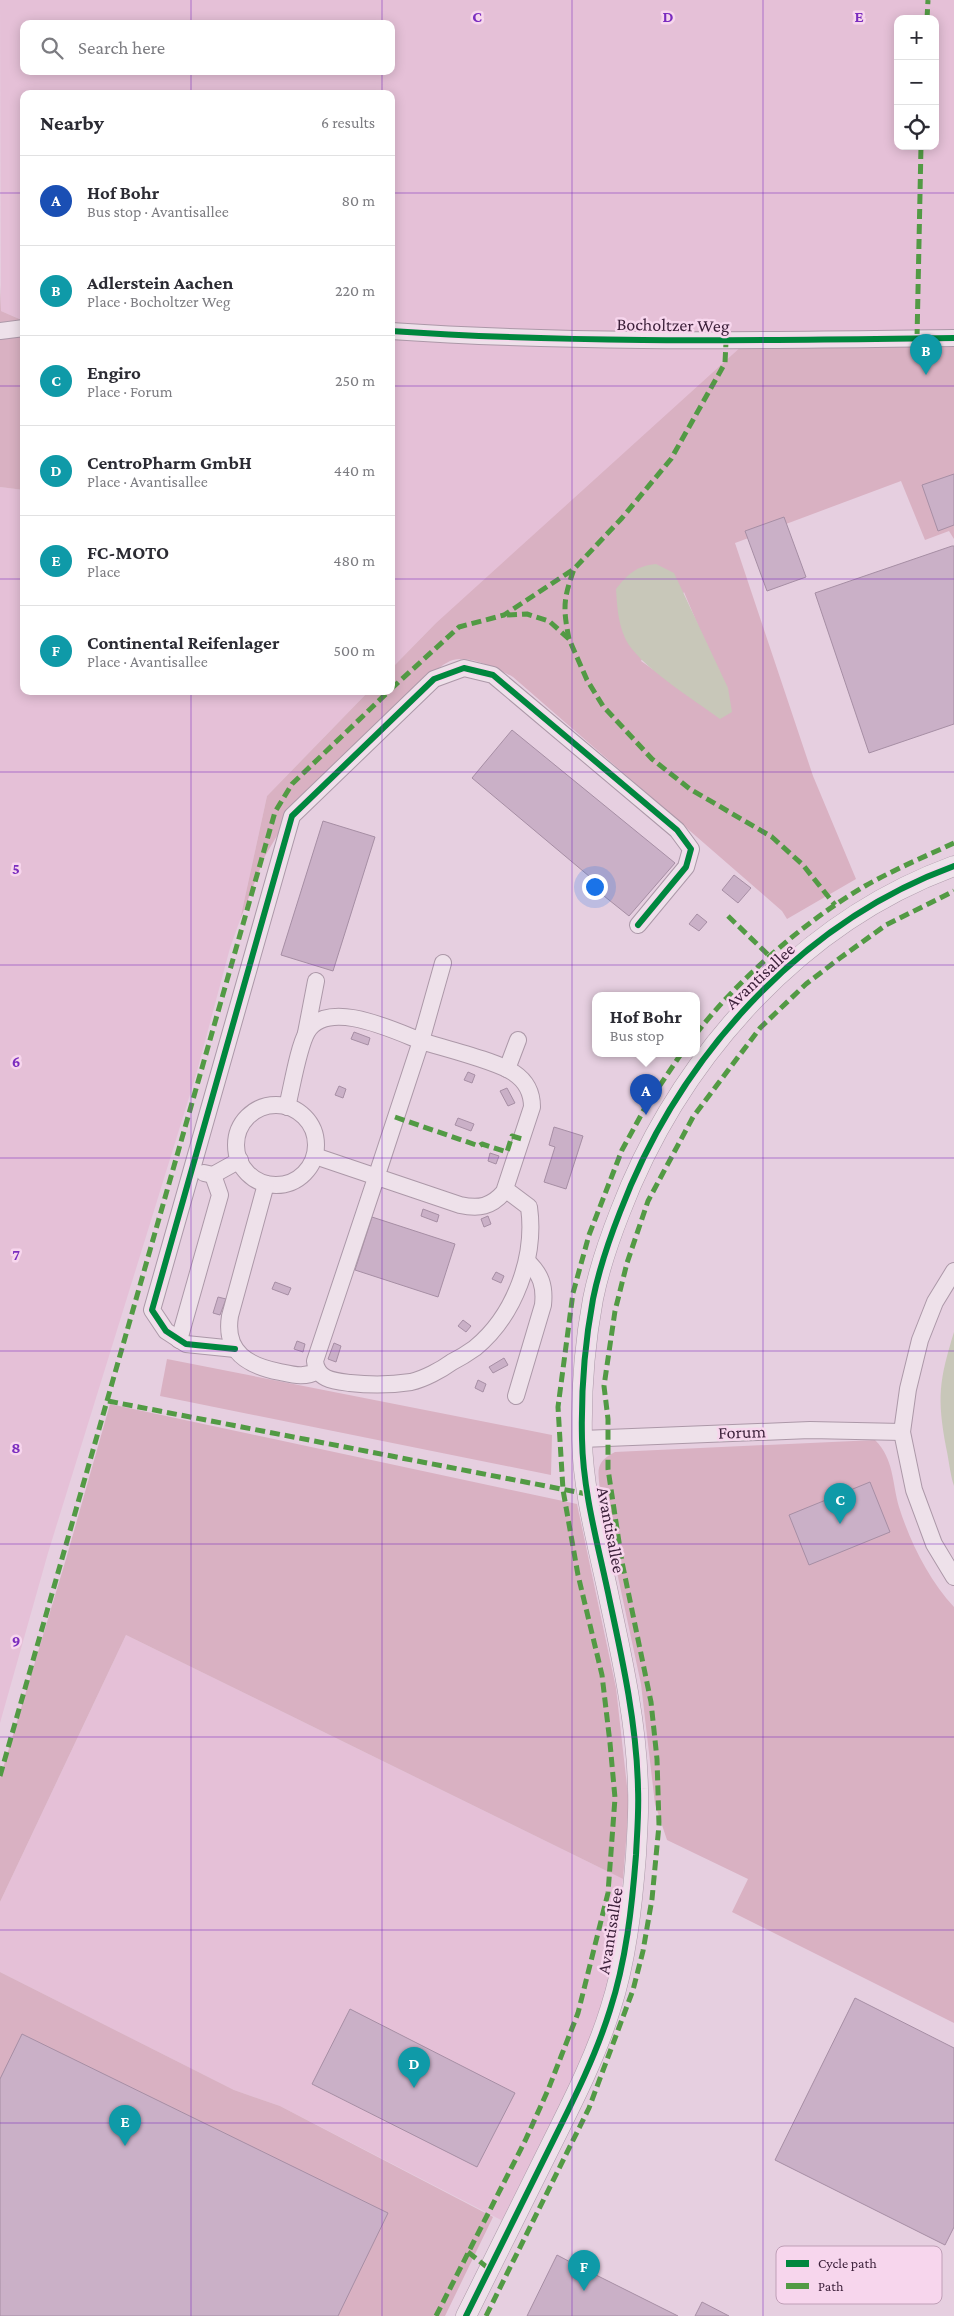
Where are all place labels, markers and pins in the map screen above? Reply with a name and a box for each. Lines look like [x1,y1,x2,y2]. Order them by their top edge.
pin: B [910,334,942,375]
pin: A [630,1074,662,1115]
pin: C [824,1483,856,1524]
pin: D [398,2047,430,2088]
pin: E [109,2105,141,2146]
pin: F [568,2250,600,2291]

